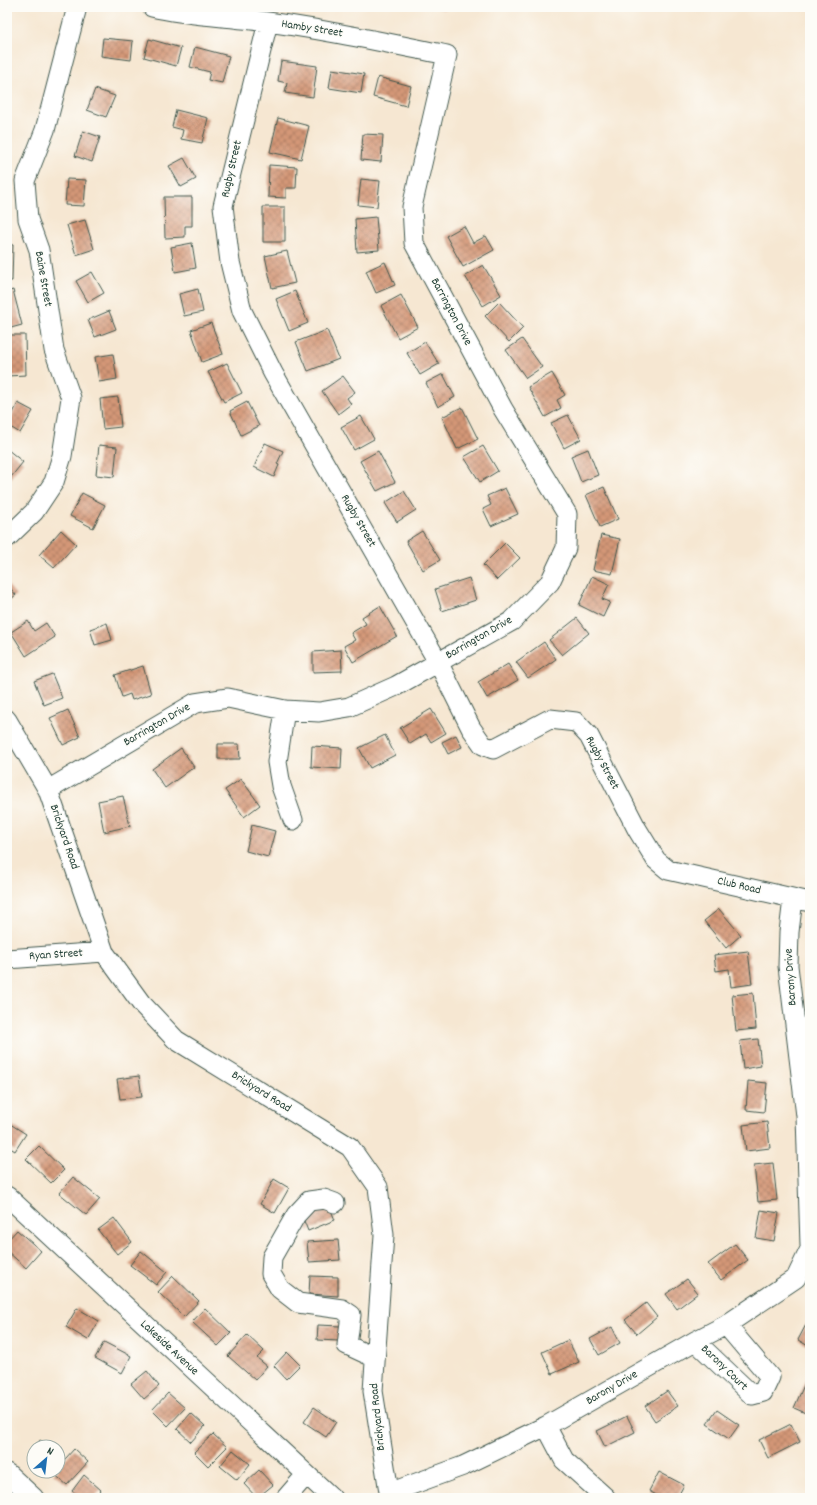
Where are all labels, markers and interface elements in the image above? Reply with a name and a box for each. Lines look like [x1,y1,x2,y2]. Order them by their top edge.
street label: Hamby Street [280,16,345,42]
street label: Rugby Street [217,138,247,199]
street label: Baine Street [30,250,56,309]
street label: Barrington Drive [426,275,476,349]
street label: Rugby Street [336,492,380,551]
street label: Barrington Drive [443,612,515,664]
street label: Barrington Drive [121,699,193,751]
street label: Rugby Street [581,733,623,793]
street label: Brickyard Road [45,802,83,872]
street label: Club Road [715,873,763,899]
street label: Ryan Street [29,945,84,965]
street label: Barony Drive [781,948,801,1006]
street label: Brickyard Road [228,1067,294,1117]
street label: Lakeside Avenue [136,1316,202,1380]
street label: Barony Court [697,1341,752,1395]
street label: Barony Drive [583,1366,641,1410]
street label: Brickyard Road [366,1382,390,1452]
north arrow [26,1439,66,1479]
text: N [44,1444,56,1461]

